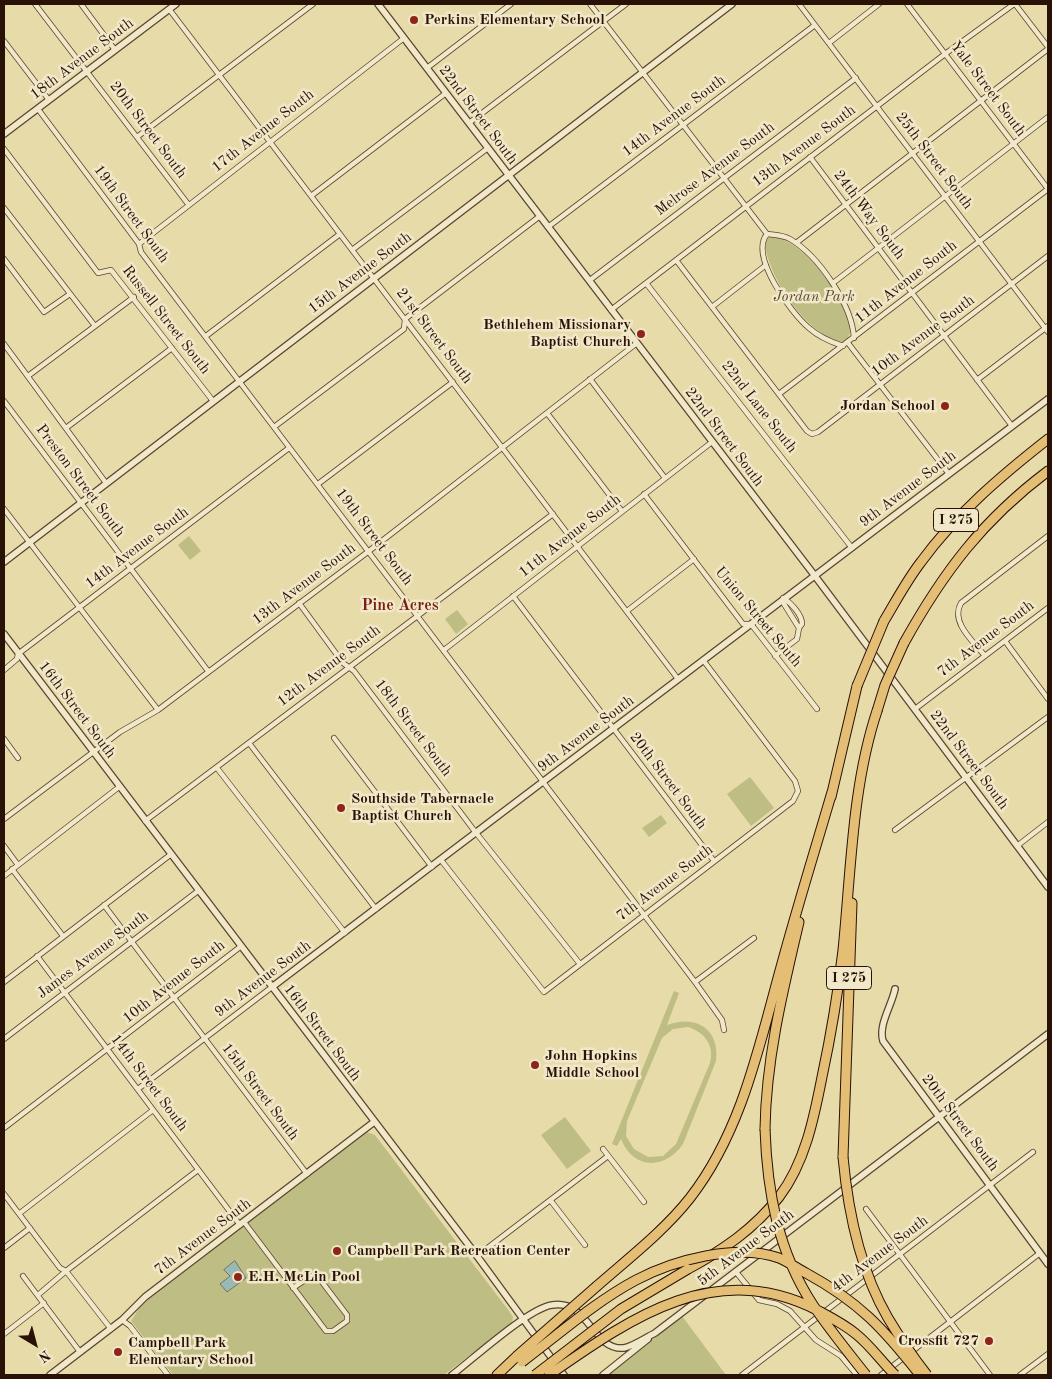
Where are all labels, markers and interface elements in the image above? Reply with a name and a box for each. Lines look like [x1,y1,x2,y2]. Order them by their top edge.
place label: Perkins Elementary School [424,11,605,29]
street label: 18th Avenue South [27,14,137,104]
marker: Perkins Elementary School [408,14,420,26]
street label: Yale Street South [946,38,1030,140]
street label: 22nd Street South [435,62,521,168]
street label: 14th Avenue South [619,71,729,161]
street label: 20th Street South [106,78,190,182]
street label: 17th Avenue South [208,85,318,177]
street label: 13th Avenue South [749,101,859,191]
street label: 25th Street South [892,109,976,213]
street label: Melrose Avenue South [652,118,778,220]
street label: 19th Street South [89,161,173,267]
street label: 24th Way South [830,167,908,263]
street label: 15th Avenue South [305,228,415,318]
street label: 11th Avenue South [851,236,961,328]
street label: Russell Street South [118,262,214,378]
street label: 21st Street South [392,284,476,388]
park label: Jordan Park [773,288,855,306]
street label: 10th Avenue South [868,291,978,381]
place label: Bethlehem Missionary Baptist Church [483,316,631,351]
marker: Bethlehem Missionary Baptist Church [635,328,647,340]
street label: 22nd Lane South [717,357,801,457]
street label: 22nd Street South [681,384,767,490]
place label: Jordan School [840,397,935,415]
marker: Jordan School [939,400,951,412]
street label: Preston Street South [32,421,128,541]
street label: 9th Avenue South [856,447,960,531]
street label: 19th Street South [332,485,416,589]
street label: 11th Avenue South [515,490,625,582]
street label: 14th Avenue South [82,503,192,593]
road number: I 275 [934,508,978,532]
street label: 13th Avenue South [249,539,359,629]
street label: Union Street South [711,563,805,671]
district label: Pine Acres [361,596,439,616]
street label: 7th Avenue South [934,597,1038,681]
street label: 12th Avenue South [274,621,384,711]
street label: 16th Street South [35,658,119,762]
street label: 18th Street South [371,676,455,780]
street label: 9th Avenue South [534,692,638,776]
street label: 22nd Street South [926,707,1012,813]
street label: 20th Street South [626,729,710,833]
place label: Southside Tabernacle Baptist Church [351,790,494,825]
marker: Southside Tabernacle Baptist Church [335,802,347,814]
street label: 7th Avenue South [613,841,717,925]
street label: James Avenue South [34,907,152,1003]
street label: 10th Avenue South [119,936,229,1028]
street label: 9th Avenue South [211,937,315,1021]
road number: I 275 [826,966,872,990]
street label: 16th Street South [280,981,364,1085]
street label: 14th Street South [107,1031,191,1135]
street label: 15th Street South [218,1040,302,1144]
place label: John Hopkins Middle School [545,1047,639,1082]
marker: John Hopkins Middle School [529,1059,541,1071]
street label: 20th Street South [918,1071,1002,1175]
street label: 7th Avenue South [151,1195,255,1279]
street label: 5th Avenue South [694,1206,798,1290]
street label: 4th Avenue South [828,1212,932,1296]
place label: Campbell Park Recreation Center [347,1242,570,1260]
marker: Campbell Park Recreation Center [331,1245,343,1257]
place label: E.H. McLin Pool [248,1268,360,1286]
marker: E.H. McLin Pool [232,1271,244,1283]
north arrow [10,1319,60,1369]
place label: Crossfit 727 [898,1332,979,1350]
place label: Campbell Park Elementary School [128,1334,254,1369]
marker: Crossfit 727 [983,1335,995,1347]
marker: Campbell Park Elementary School [112,1346,124,1358]
text: N [36,1347,53,1365]

